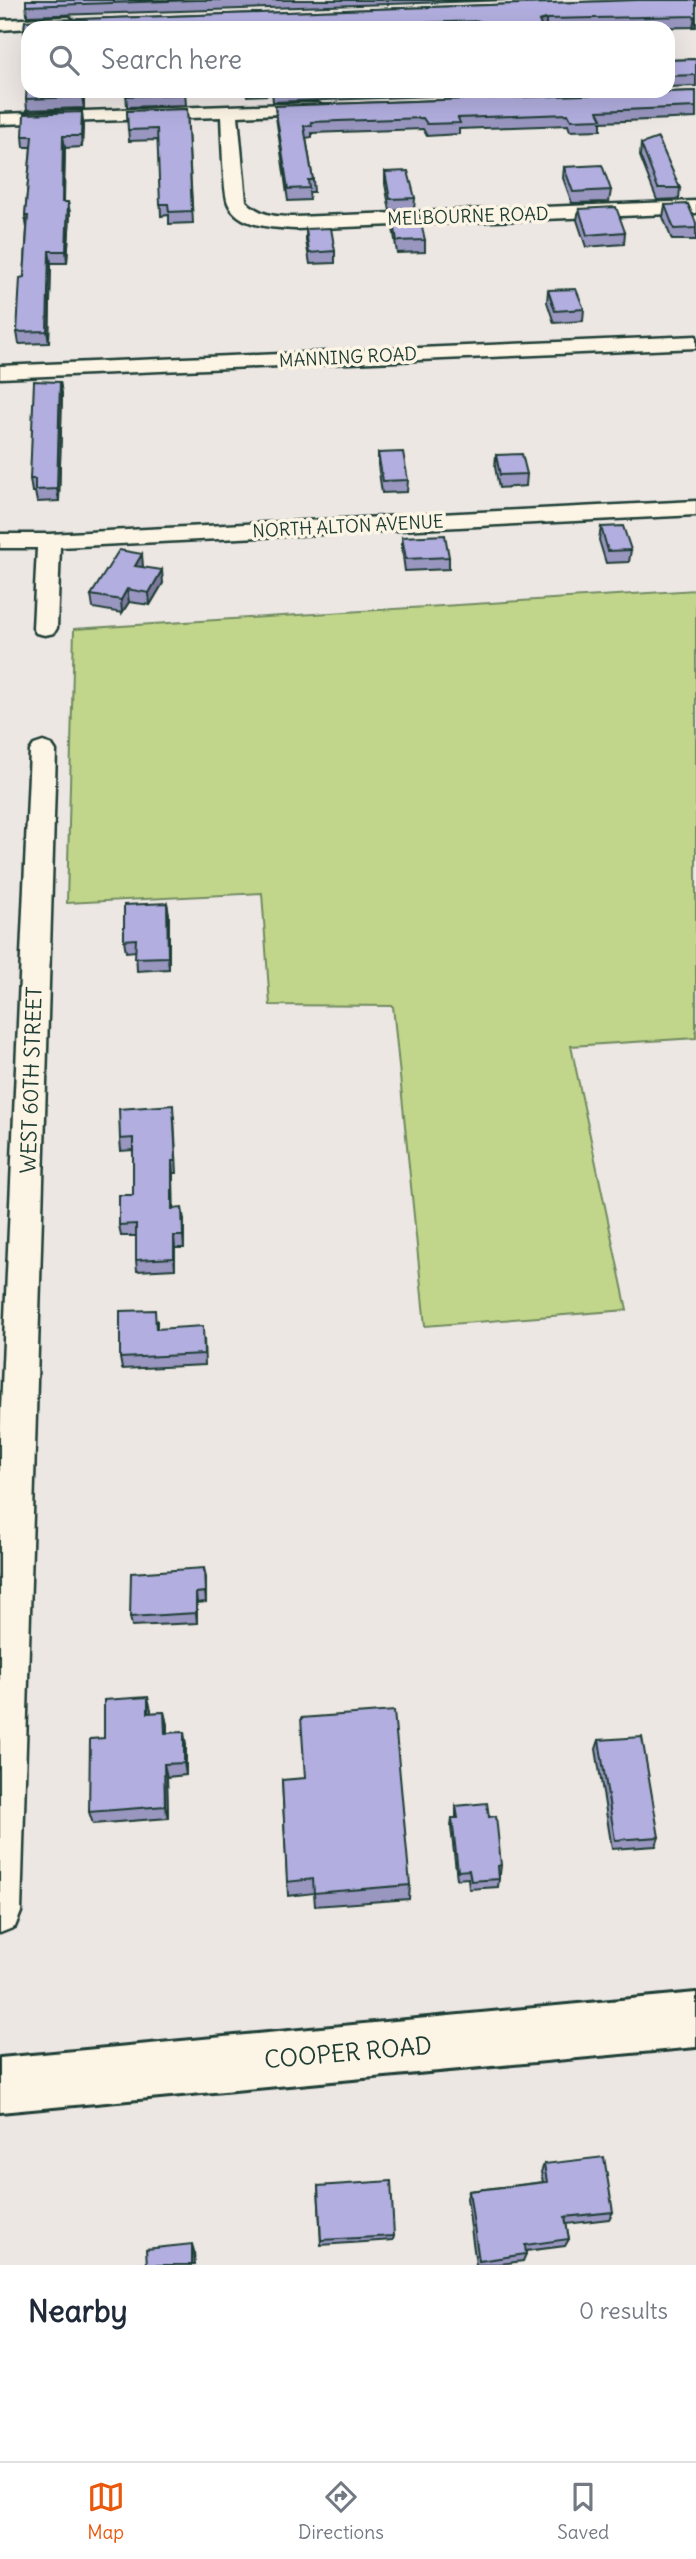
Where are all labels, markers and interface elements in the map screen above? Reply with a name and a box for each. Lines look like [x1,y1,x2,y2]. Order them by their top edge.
search box [21,21,675,98]
icon: search [45,41,83,79]
text: Search here [101,43,242,76]
street label: MELBOURNE ROAD [387,202,549,230]
street label: MANNING ROAD [278,342,418,372]
street label: NORTH ALTON AVENUE [252,510,444,542]
street label: WEST 60TH STREET [14,986,48,1174]
street label: COOPER ROAD [263,2030,433,2074]
text: Nearby [28,2292,128,2330]
text: 0 results [579,2296,668,2325]
tab: Map [87,2478,125,2544]
tab: Directions [298,2478,384,2544]
tab: Saved [557,2478,609,2544]

